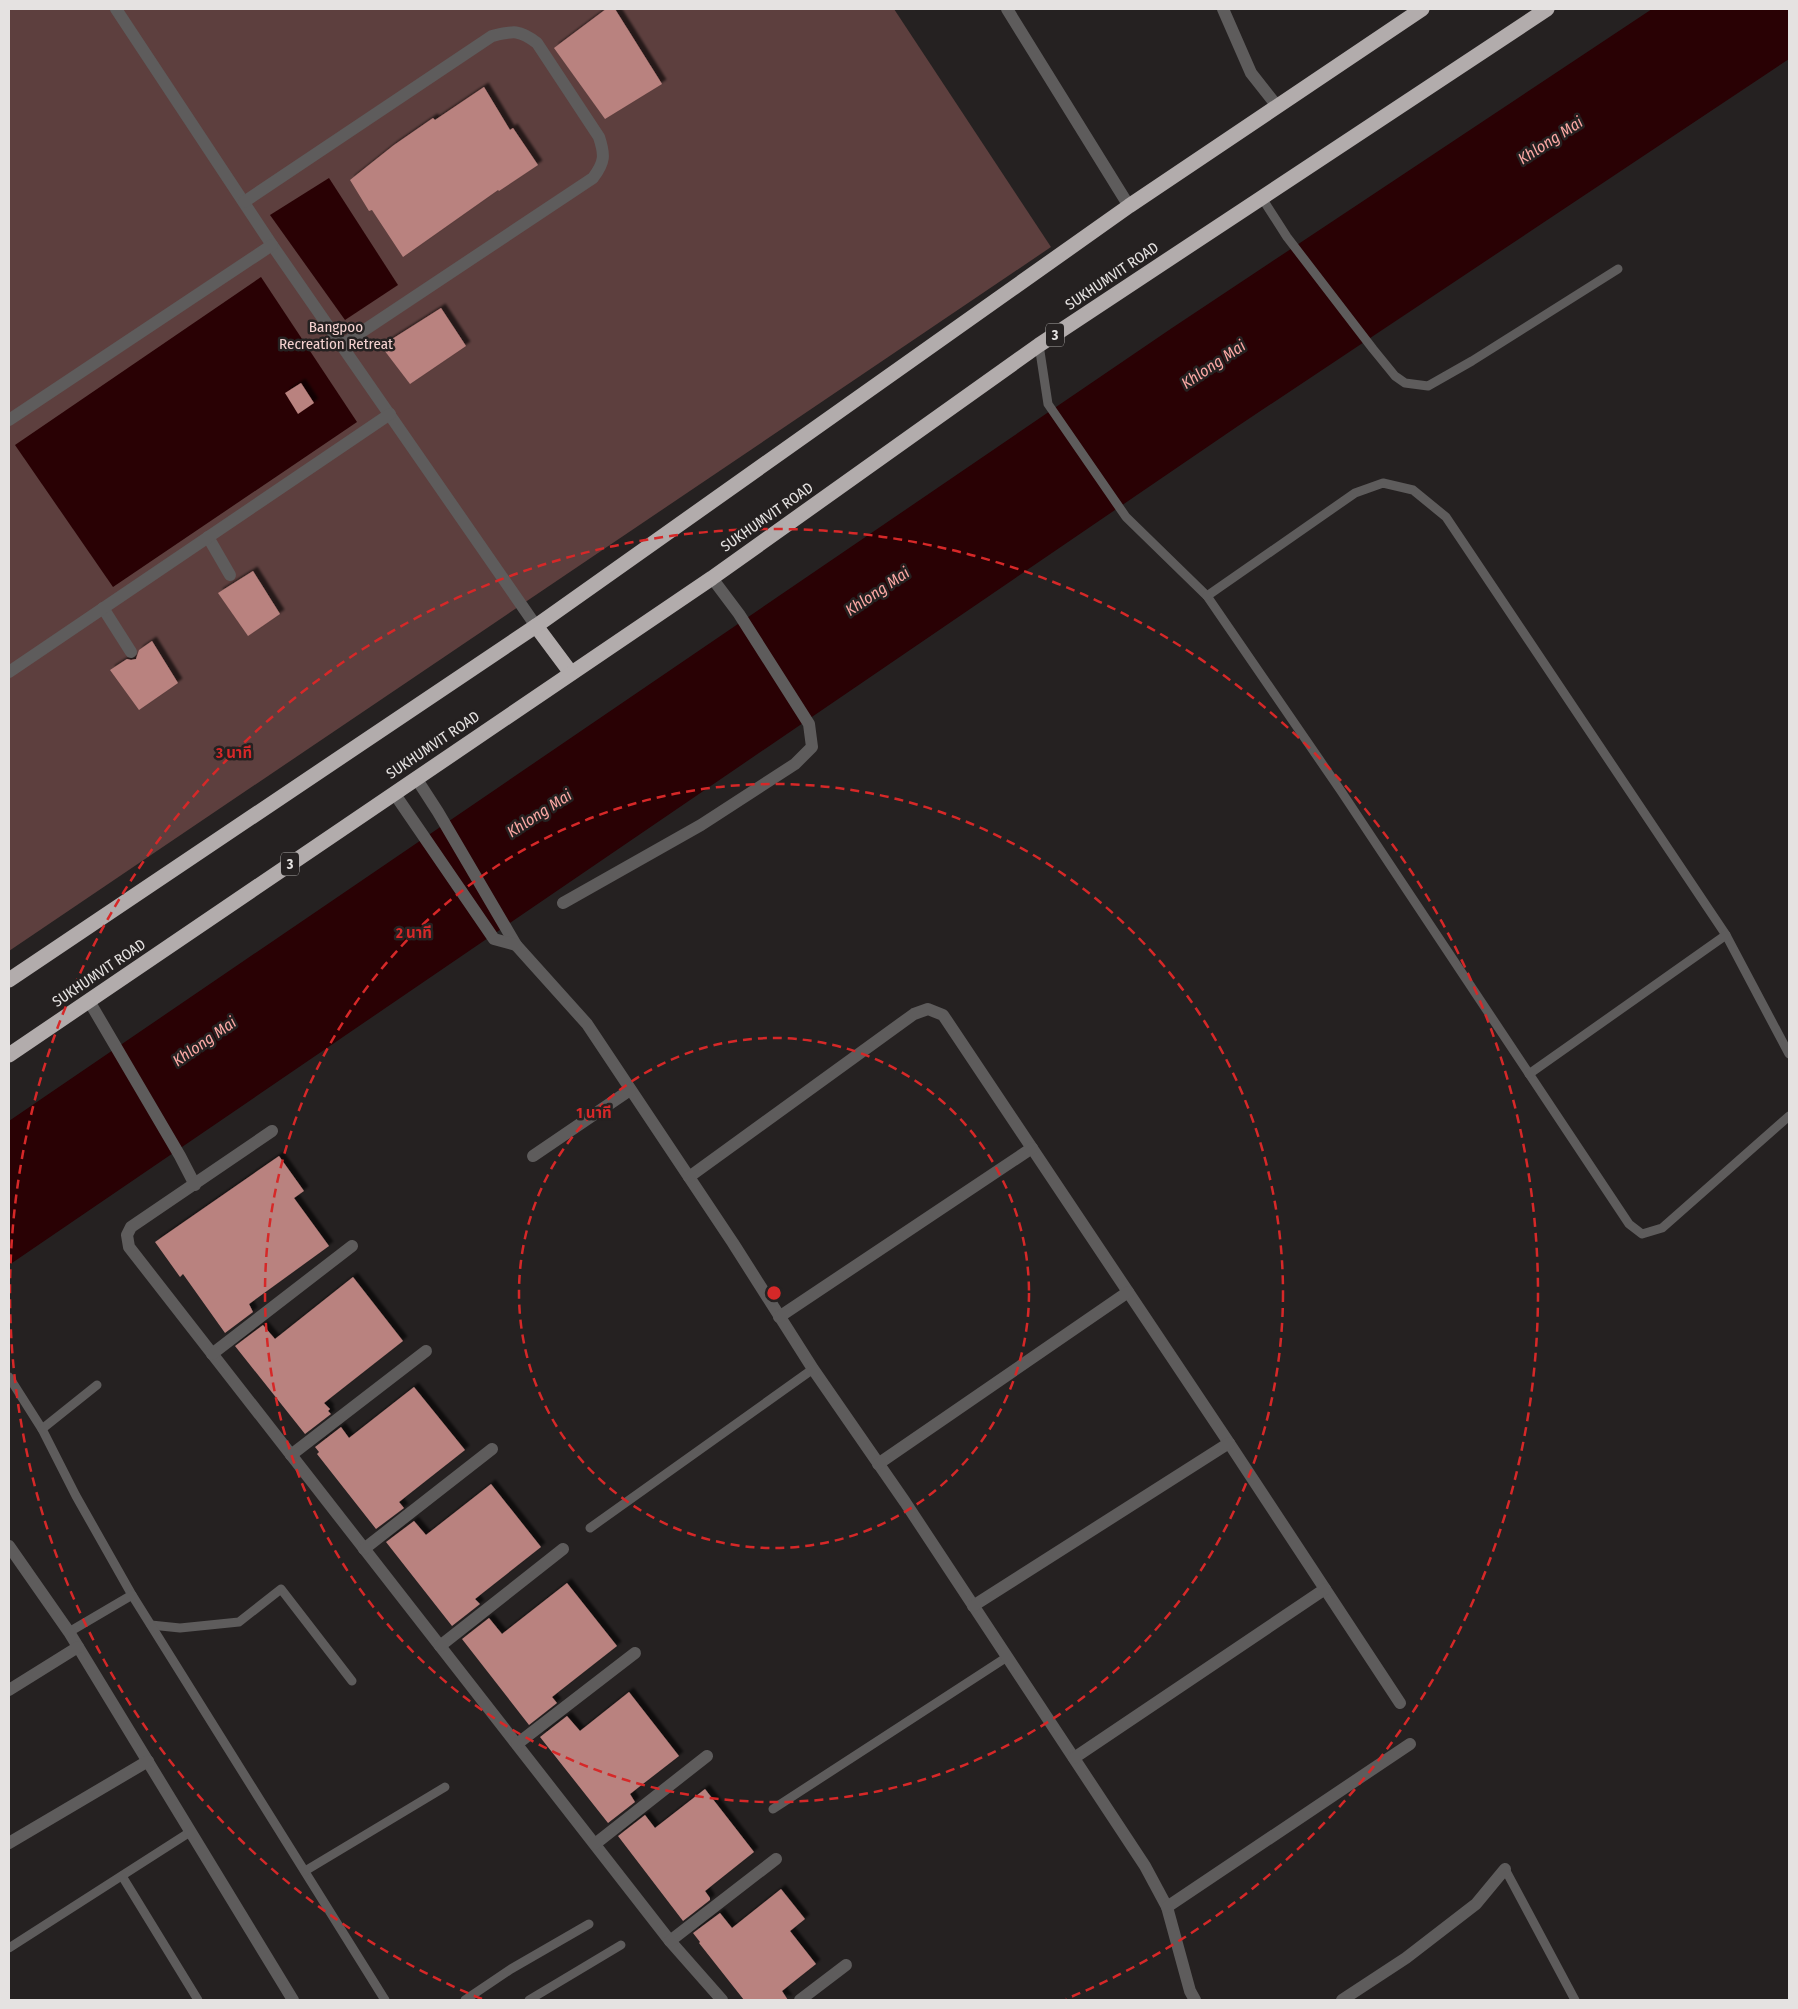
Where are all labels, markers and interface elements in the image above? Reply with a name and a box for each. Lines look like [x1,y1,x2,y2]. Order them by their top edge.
water label: Khlong Mai [1514,112,1586,168]
street label: SUKHUMVIT ROAD [1062,238,1162,314]
park label: Bangpoo Recreation Retreat [279,318,393,353]
road number: 3 [1046,324,1064,346]
water label: Khlong Mai [1178,336,1249,393]
street label: SUKHUMVIT ROAD [717,478,817,556]
water label: Khlong Mai [842,563,913,620]
street label: SUKHUMVIT ROAD [383,707,483,783]
text: 3 นาที [215,744,252,762]
water label: Khlong Mai [503,785,575,841]
road number: 3 [281,852,299,876]
text: 2 นาที [395,924,432,942]
street label: SUKHUMVIT ROAD [49,935,149,1011]
water label: Khlong Mai [169,1013,240,1070]
text: 1 นาที [576,1104,612,1122]
centre of rings [765,1284,783,1302]

